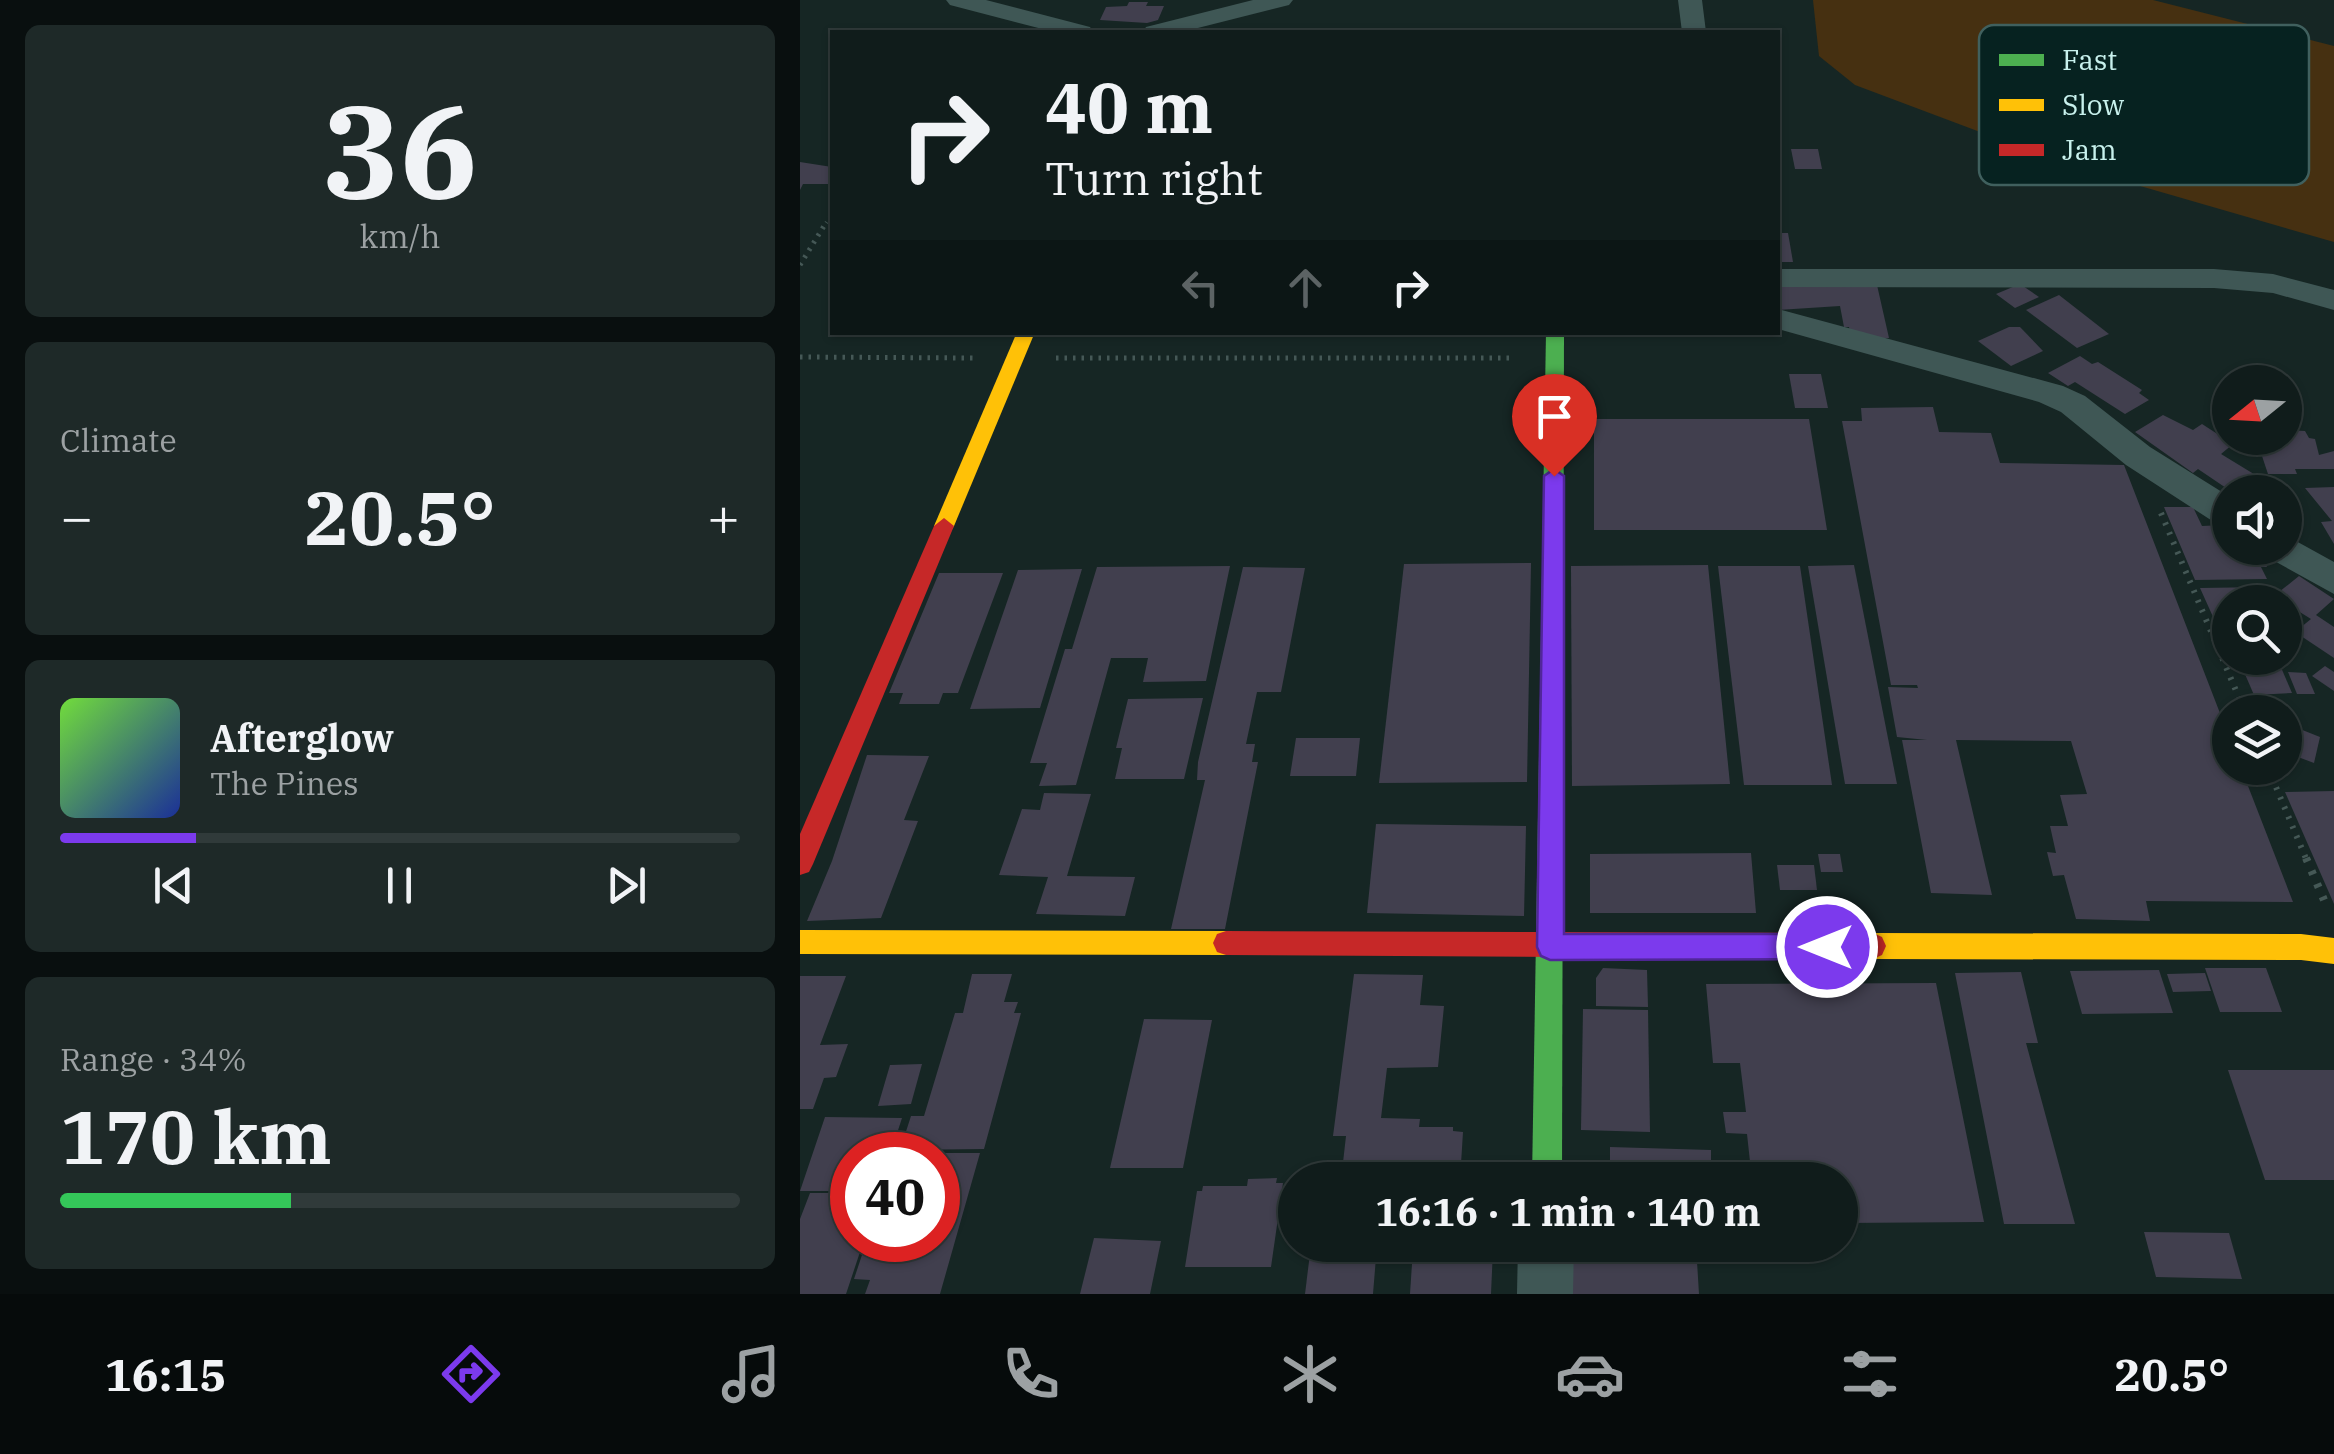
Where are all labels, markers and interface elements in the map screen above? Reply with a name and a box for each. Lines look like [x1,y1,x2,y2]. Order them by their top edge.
legend [1979,25,2309,185]
text: Fast [2062,41,2117,78]
text: 40 m [1045,61,1213,152]
text: 36 [322,65,478,234]
icon: right [880,70,1010,200]
text: Slow [2062,86,2124,123]
text: Jam [2062,131,2117,168]
text: Turn right [1045,149,1263,207]
text: km/h [360,215,440,257]
icon: left [1173,260,1228,315]
icon: ahead [1278,260,1333,315]
icon: right [1383,260,1438,315]
north arrow [2212,365,2302,455]
map controls [2212,365,2302,785]
pin [1512,374,1597,477]
icon: arrive [1527,389,1582,444]
text: Climate [60,419,177,461]
text: 20.5° [304,468,496,566]
button: sound [2212,475,2302,565]
text: − [60,481,93,552]
text: + [707,481,740,552]
button: search [2212,585,2302,675]
button: layers [2212,695,2302,785]
text: Afterglow [210,713,394,762]
text: The Pines [210,762,359,804]
icon: previous [146,858,201,913]
icon: pause [372,858,427,913]
icon: next [599,858,654,913]
position arrow [1775,895,1879,999]
text: Range · 34% [60,1038,247,1080]
text: 170 km [60,1087,332,1185]
speed limit sign: 40 [830,1132,960,1262]
text: 16:16 · 1 min · 140 m [1375,1187,1761,1236]
icon: directions [436,1339,506,1409]
icon: music [716,1339,786,1409]
icon: phone [996,1339,1066,1409]
icon: climate [1275,1339,1345,1409]
icon: car [1555,1339,1625,1409]
icon: filters [1835,1339,1905,1409]
text: 16:15 [105,1345,226,1403]
text: 20.5° [2114,1345,2229,1403]

